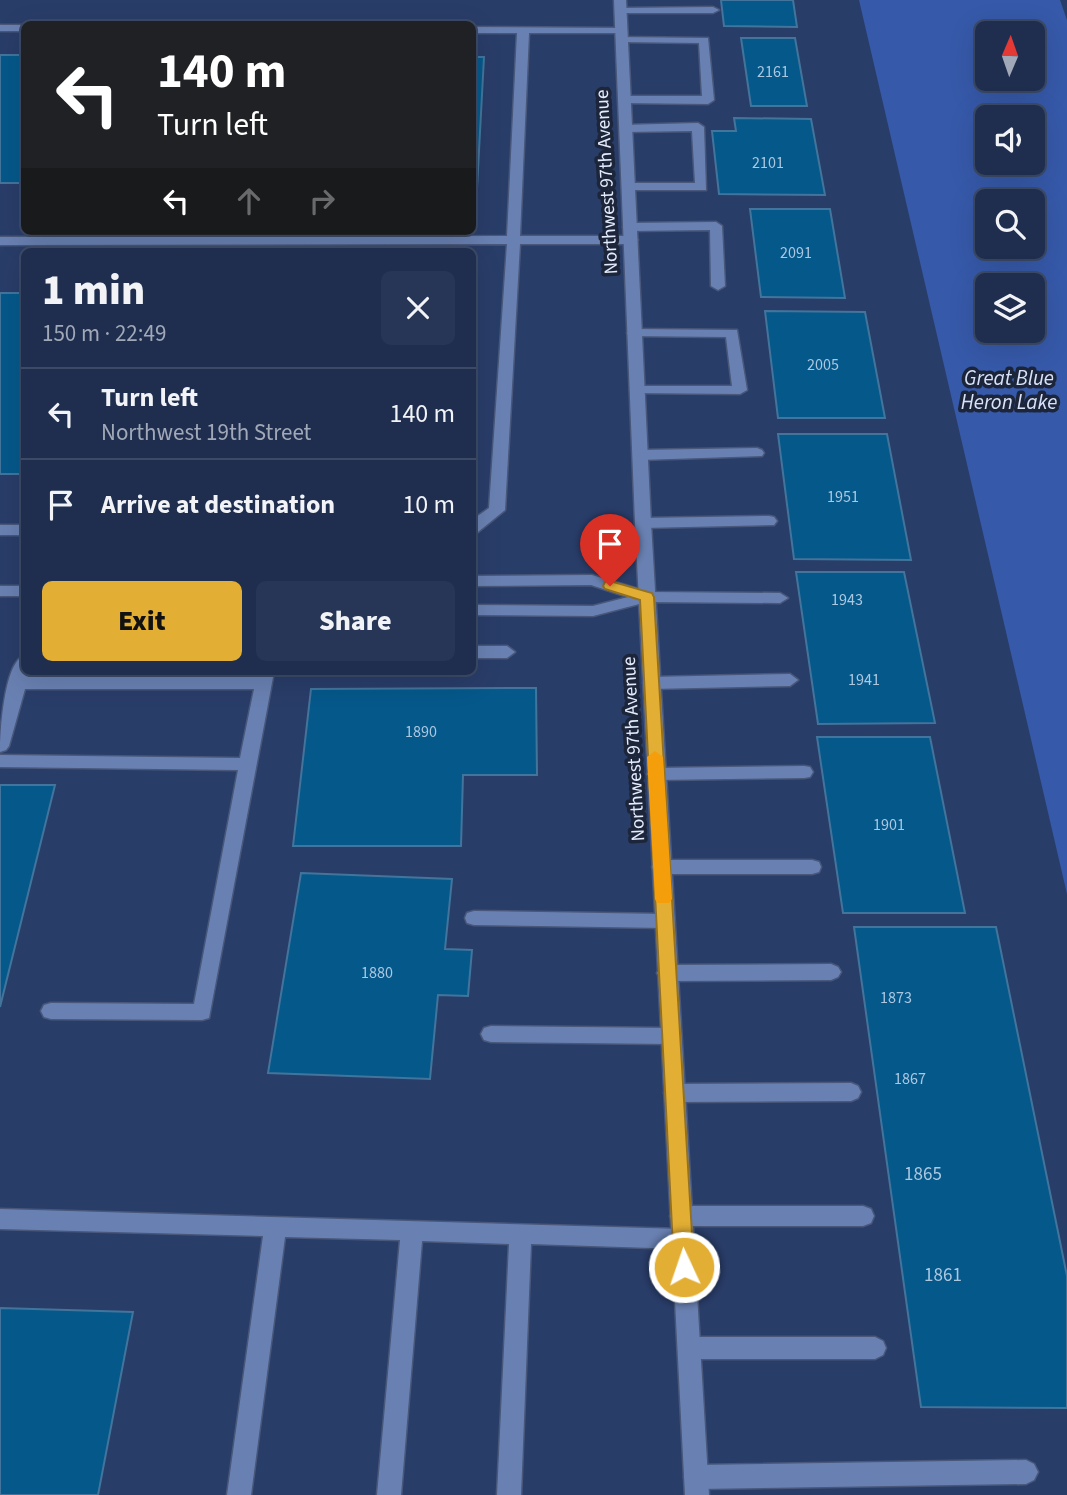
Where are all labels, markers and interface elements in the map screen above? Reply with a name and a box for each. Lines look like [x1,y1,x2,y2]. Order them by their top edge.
north arrow [975,21,1045,91]
map controls [975,21,1045,343]
text: 140 m [157,37,286,107]
icon: left [42,49,133,140]
house number: 2161 [757,61,789,83]
street label: Northwest 97th Avenue [589,89,625,275]
text: Turn left [157,102,268,148]
button: sound [975,105,1045,175]
house number: 2101 [752,152,784,174]
icon: left [157,182,195,220]
icon: ahead [230,182,268,220]
icon: right [303,182,341,220]
button: search [975,189,1045,259]
house number: 2091 [780,242,812,264]
text: 1 min [42,261,145,321]
button: close [381,271,455,345]
button: layers [975,273,1045,343]
text: 150 m · 22:49 [42,317,166,350]
house number: 2005 [807,354,839,376]
water label: Great Blue Heron Lake [961,363,1057,417]
text: Turn left [101,379,198,416]
icon: left [42,395,80,433]
text: 140 m [389,395,455,432]
text: Northwest 19th Street [101,416,311,449]
icon: arrive [42,486,80,524]
text: Arrive at destination [101,486,335,523]
text: 10 m [402,486,455,523]
house number: 1951 [827,486,859,508]
pin [580,514,640,586]
icon: arrive [591,525,629,563]
button: Exit [42,581,242,661]
button: Share [256,581,455,661]
house number: 1943 [831,589,863,611]
street label: Northwest 97th Avenue [616,656,652,842]
house number: 1941 [848,669,880,691]
house number: 1890 [405,721,437,743]
house number: 1901 [873,814,905,836]
house number: 1880 [361,962,393,984]
house number: 1873 [880,987,912,1009]
house number: 1867 [894,1068,926,1090]
house number: 1865 [904,1161,942,1188]
position arrow [647,1230,721,1304]
house number: 1861 [924,1262,962,1289]

